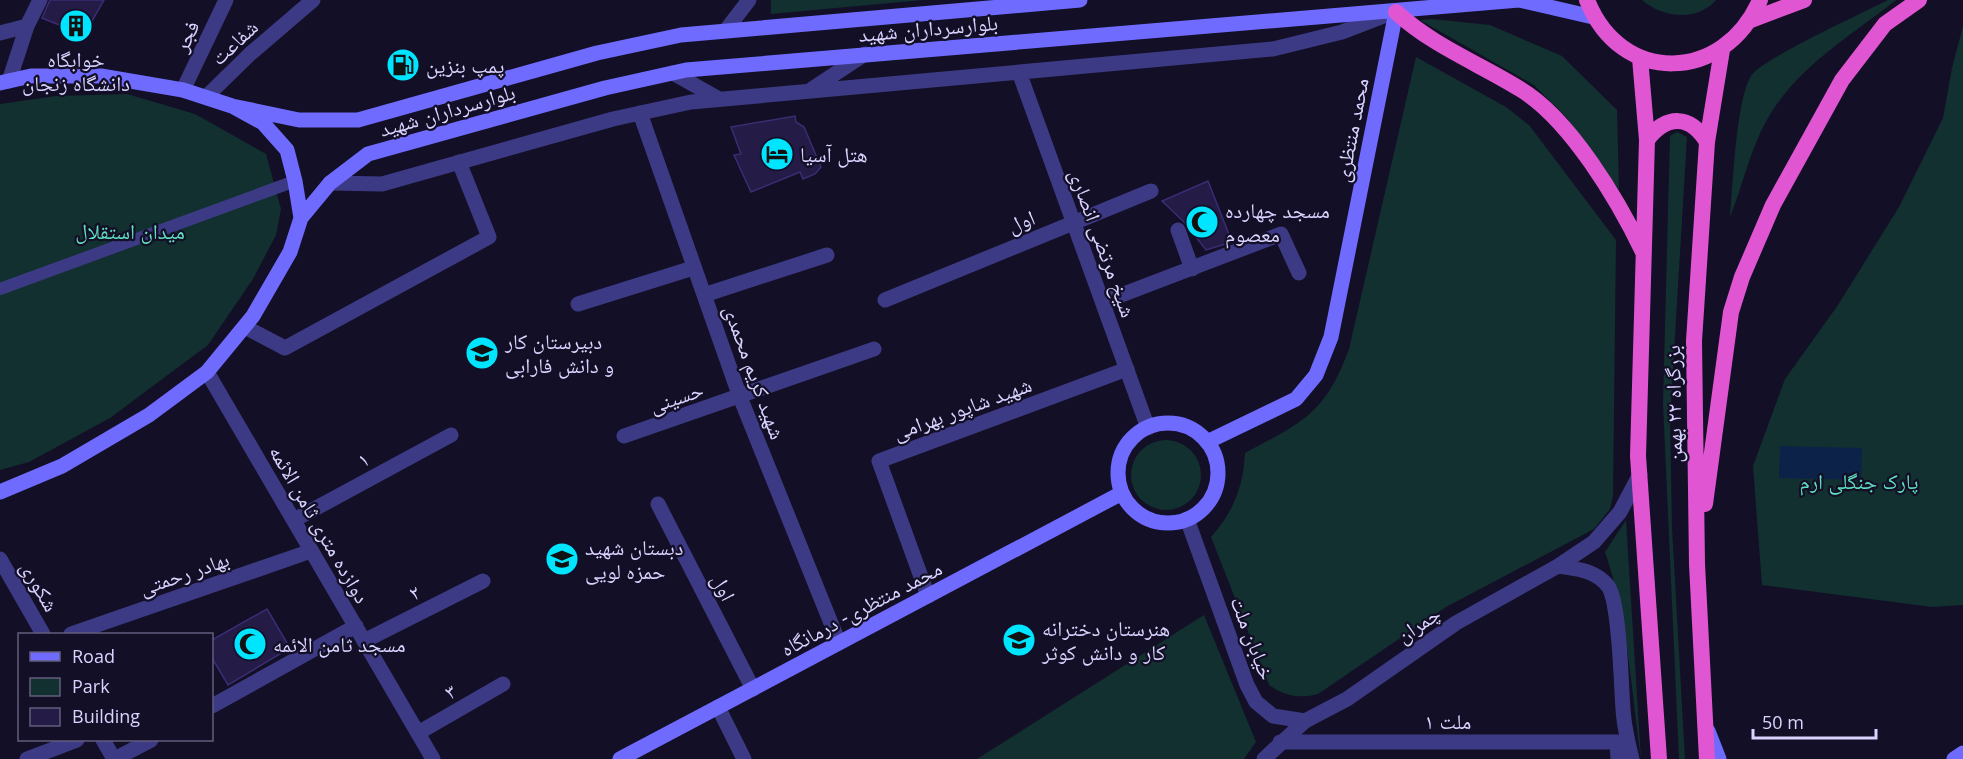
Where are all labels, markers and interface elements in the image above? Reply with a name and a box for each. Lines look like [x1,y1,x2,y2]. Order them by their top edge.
building icon: خوابگاه دانشگاه زنجان [58,8,94,44]
street label: بلوارسرداران شهید [857,8,999,48]
street label: شفاعت [204,13,264,71]
street label: فجر [166,16,205,57]
place label: خوابگاه دانشگاه زنجان [22,45,130,97]
fuel station icon: پمپ بنزین [385,47,421,83]
place label: پمپ بنزین [426,51,504,79]
street label: محمد منتظری [1327,76,1375,184]
street label: بلوارسرداران شهید [376,77,518,143]
hotel icon: هتل آسیا [759,136,795,172]
place label: هتل آسیا [800,140,868,168]
street label: شیخ مرتضی انصاری [1063,165,1143,321]
place label: مسجد چهارده معصوم [1225,196,1330,249]
street label: اول [1003,203,1039,239]
mosque icon: مسجد چهارده معصوم [1184,204,1220,240]
park label: میدان استقلال [75,217,185,245]
street label: شهید کریم محمدی [717,301,792,443]
place label: دبیرستان کار و دانش فارابی [504,327,614,379]
school or university icon: دبیرستان کار و دانش فارابی [464,335,500,371]
street label: بزرگراه ۲۲ بهمن [1658,345,1688,463]
street label: شهید شاپور بهرامی [889,370,1035,446]
street label: حسینی [645,375,707,419]
street label: دوازده متری ثامن الائمه [263,440,377,608]
street label: ۱ [352,444,374,474]
park label: پارک جنگلی ارم [1800,467,1918,496]
place label: دبستان شهید حمزه لویی [585,533,683,585]
school or university icon: دبستان شهید حمزه لویی [544,541,580,577]
street label: بهادر رحمتی [135,545,233,601]
street label: محمد منتظری- درمانگاه [776,554,946,662]
street label: شکوری [14,555,66,617]
street label: اول [705,568,743,606]
street label: ۲ [403,577,425,607]
street label: خیابان ملت [1224,592,1282,684]
street label: چمران [1390,599,1446,649]
place label: هنرستان دخترانه کار و دانش کوثر [1041,614,1170,666]
school or university icon: هنرستان دخترانه کار و دانش کوثر [1001,622,1037,658]
mosque icon: مسجد ثامن الائمه [232,626,268,662]
place label: مسجد ثامن الائمه [273,630,406,658]
legend [18,633,213,741]
text: Road [72,644,115,668]
text: Park [72,674,110,698]
street label: ۳ [439,677,461,705]
scale bar [1753,702,1876,740]
text: Building [72,704,140,728]
street label: ملت ۱ [1425,707,1471,735]
text: 50 m [1762,710,1804,734]

